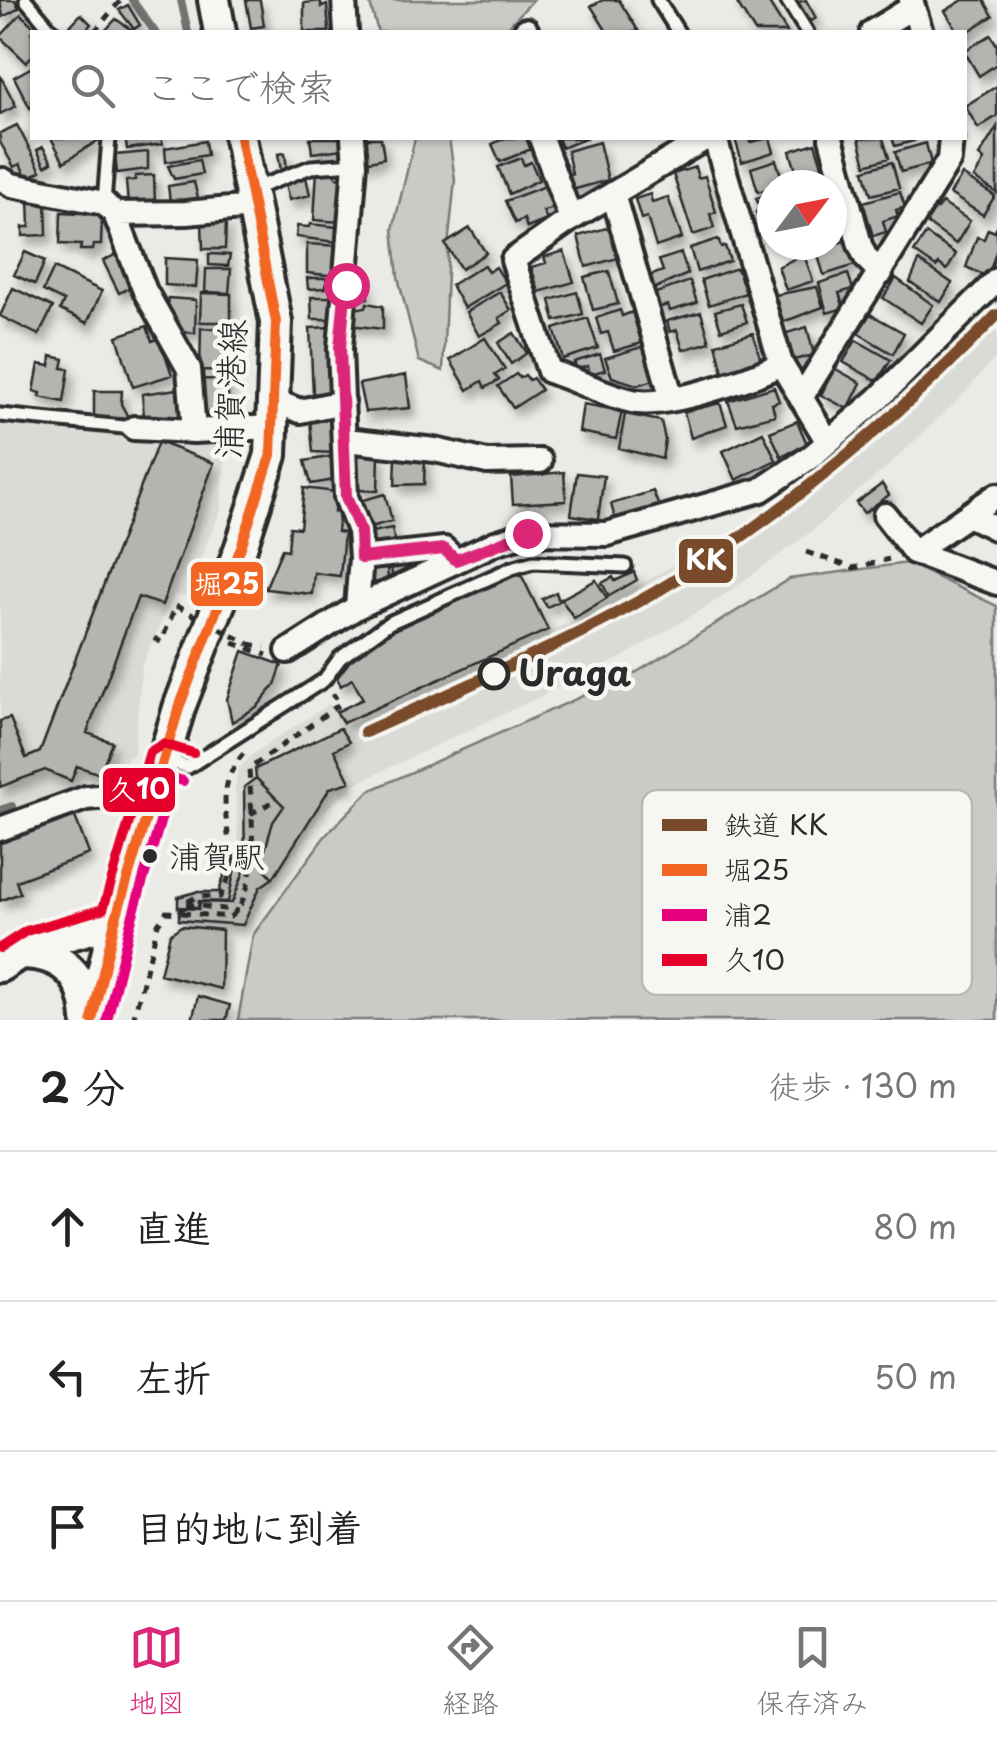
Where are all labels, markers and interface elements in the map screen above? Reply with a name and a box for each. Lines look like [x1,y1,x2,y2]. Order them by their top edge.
search box [30,30,967,140]
text: ここで検索 [145,57,335,114]
icon: search [65,58,120,113]
north arrow [757,170,847,260]
route start [324,263,370,309]
street label: 浦賀港線 [200,318,257,460]
route end [505,511,551,557]
line badge: KK [677,537,735,585]
text: KK [685,537,727,580]
line badge: 堀25 [189,560,265,608]
text: 堀25 [194,561,260,604]
place label: Uraga [518,645,631,698]
marker: Uraga [479,659,509,689]
line badge: 久10 [101,766,177,814]
text: 久10 [108,766,170,809]
legend [642,790,972,995]
text: 鉄道 KK [724,802,828,845]
place label: 浦賀駅 [169,831,265,879]
marker: 浦賀駅 [140,846,160,866]
text: 堀25 [724,847,789,890]
text: 浦2 [724,892,772,935]
text: 久10 [724,937,785,980]
text: 2 分 [40,1054,125,1117]
text: 徒歩 · 130 m [768,1061,957,1109]
text: 直進 [135,1198,211,1255]
icon: ahead [40,1199,95,1254]
text: 80 m [873,1202,957,1250]
text: 左折 [135,1348,211,1405]
icon: left [40,1349,95,1404]
text: 50 m [874,1352,957,1400]
text: 目的地に到着 [135,1498,363,1555]
icon: arrive [40,1499,95,1554]
tab: 地図 [129,1620,185,1723]
tab: 経路 [442,1620,498,1723]
tab: 保存済み [756,1620,868,1723]

